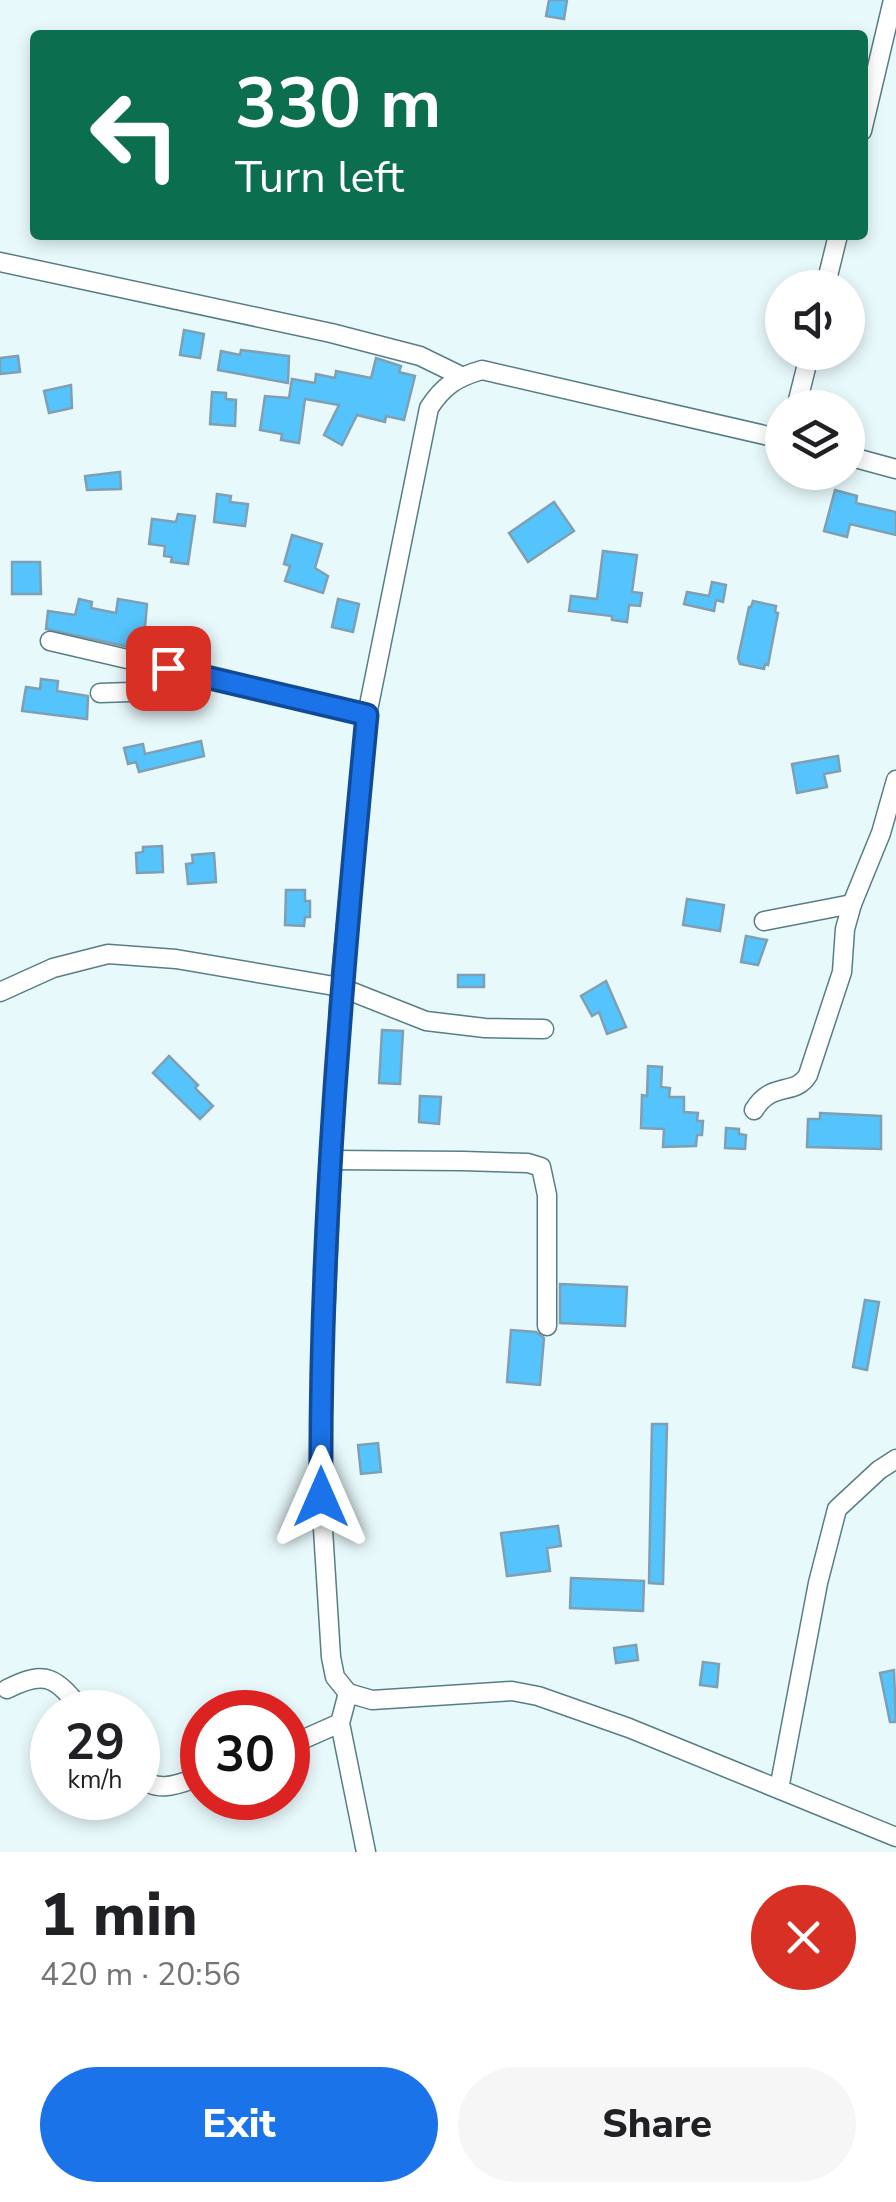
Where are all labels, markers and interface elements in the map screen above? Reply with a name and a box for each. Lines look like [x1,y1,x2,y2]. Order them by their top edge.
text: 330 m [235,56,441,152]
icon: left [70,70,200,200]
text: Turn left [235,147,404,208]
map controls [765,270,865,490]
button: sound [765,270,865,370]
button: layers [765,390,865,490]
pin [126,626,211,711]
icon: arrive [141,641,196,696]
position arrow [269,1445,373,1549]
speed limit sign: 30 [180,1690,310,1820]
text: 29 [65,1708,125,1777]
text: km/h [67,1763,123,1797]
text: 1 min [40,1874,198,1956]
button: close [751,1885,856,1990]
text: 420 m · 20:56 [40,1953,241,1996]
button: Exit [40,2067,438,2182]
button: Share [458,2067,856,2182]

